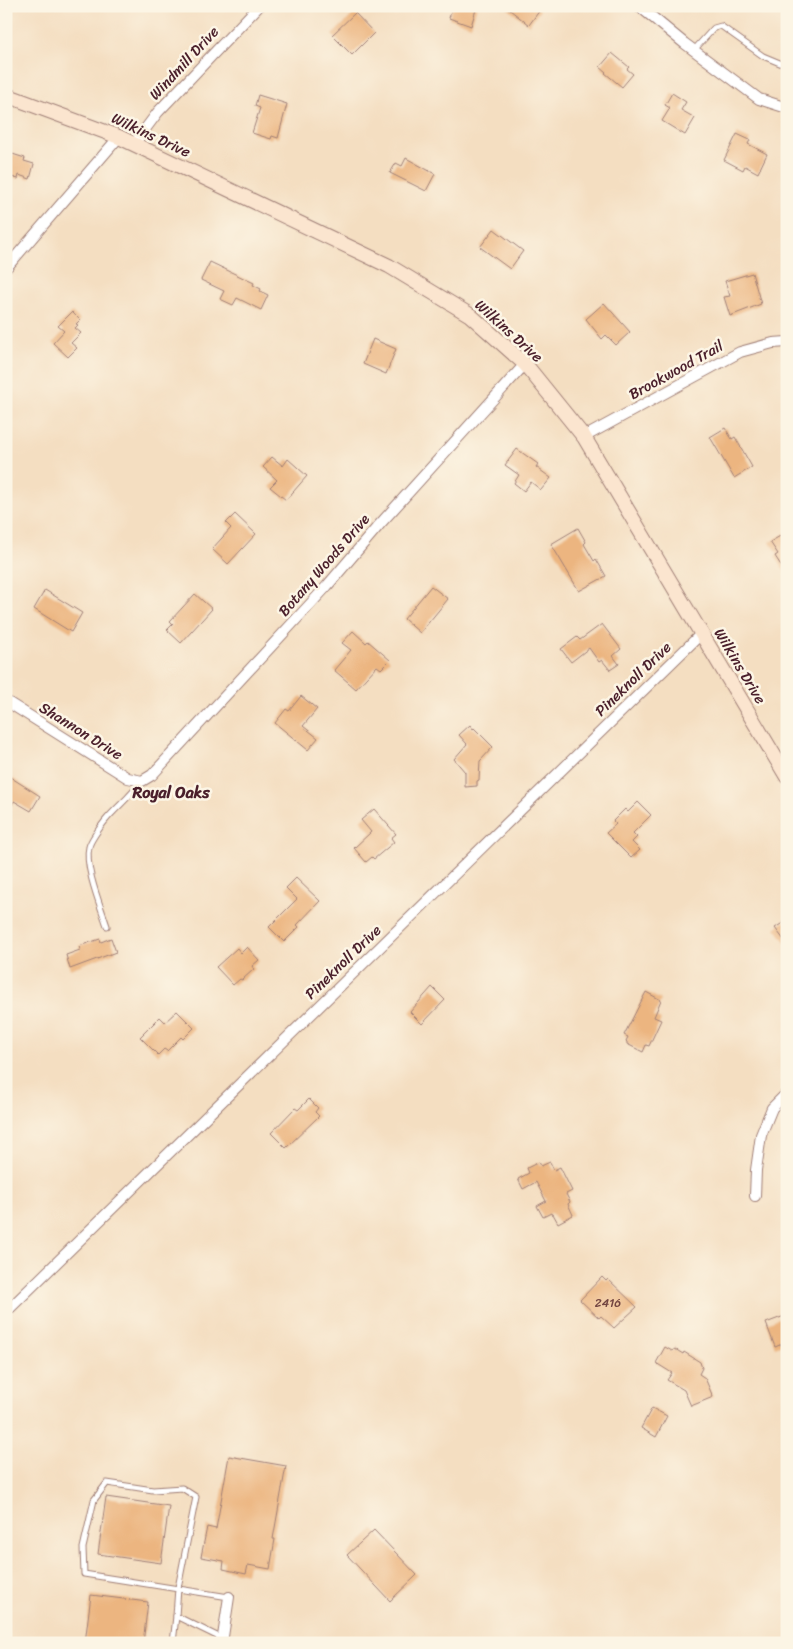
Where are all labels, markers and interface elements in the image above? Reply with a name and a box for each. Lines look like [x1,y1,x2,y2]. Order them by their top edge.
street label: Windmill Drive [143,20,226,106]
street label: Wilkins Drive [107,105,195,165]
street label: Wilkins Drive [469,293,549,369]
street label: Brookwood Trail [624,333,729,407]
street label: Botany Woods Drive [272,508,376,622]
street label: Wilkins Drive [707,623,773,709]
street label: Pineknoll Drive [588,635,678,723]
street label: Shannon Drive [34,695,128,767]
district label: Royal Oaks [131,778,210,807]
street label: Pineknoll Drive [298,918,388,1006]
house number: 2416 [595,1292,621,1314]

